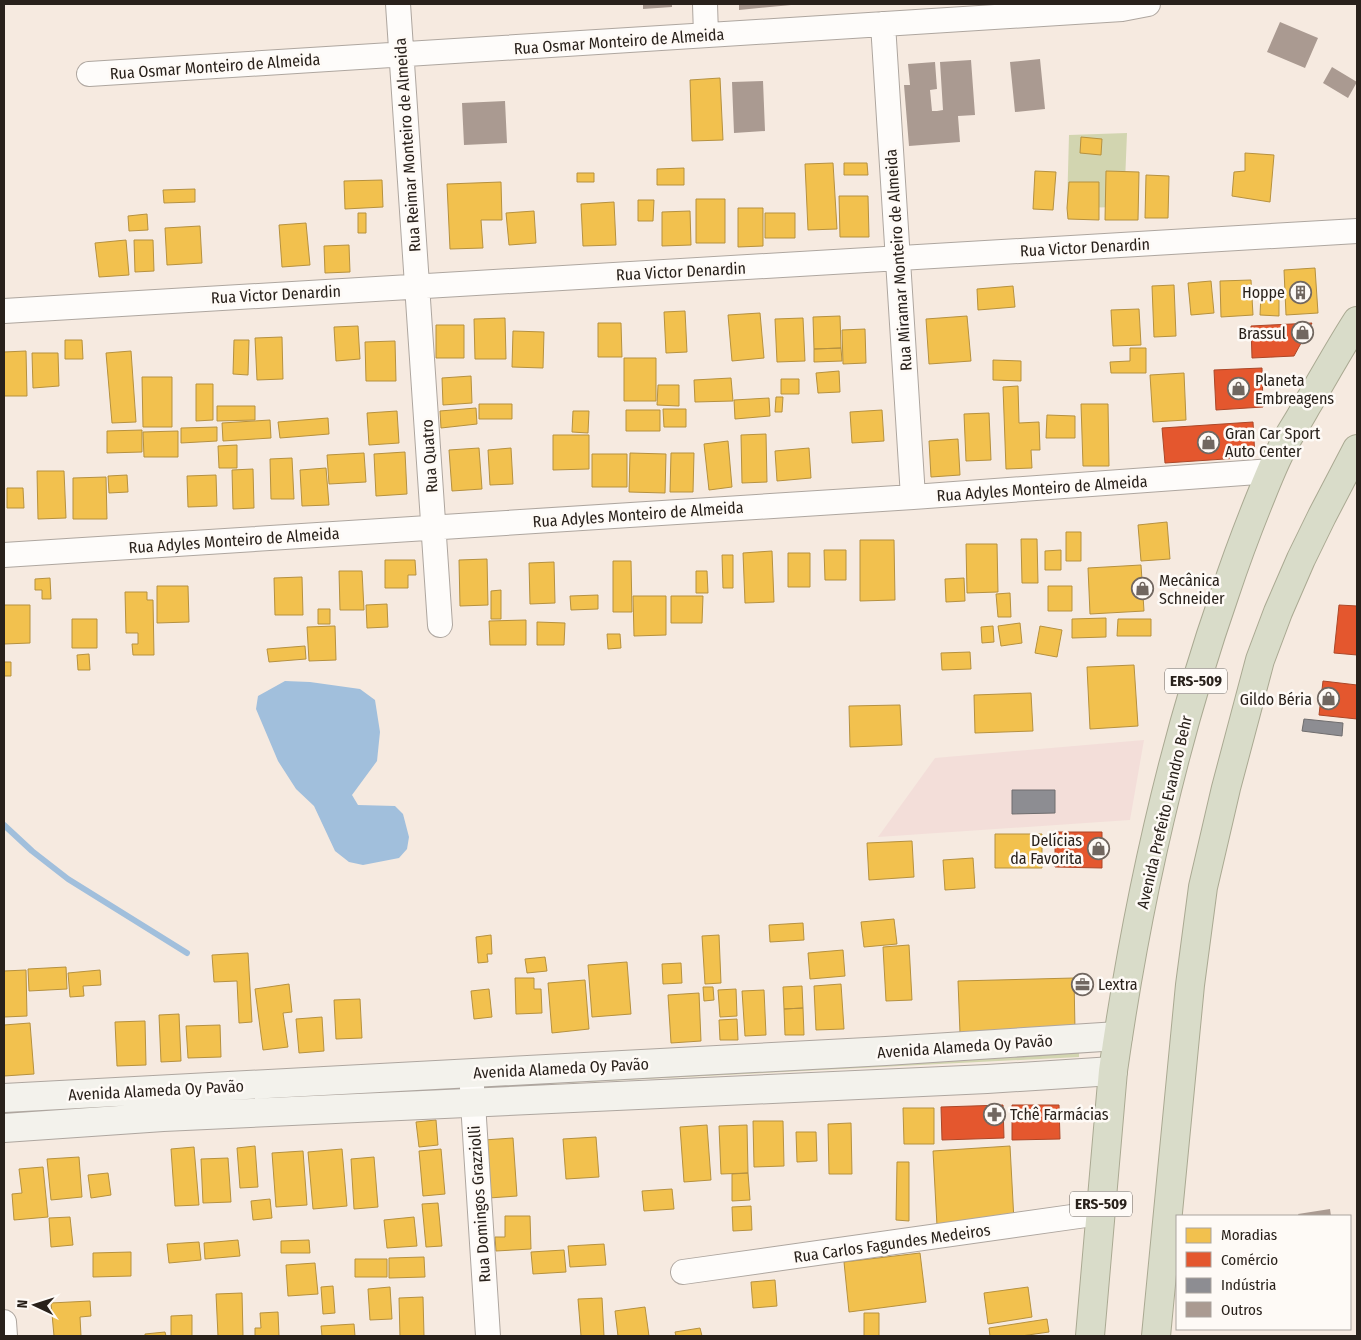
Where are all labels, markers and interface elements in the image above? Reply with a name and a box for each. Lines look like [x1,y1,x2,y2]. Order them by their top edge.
street label: Rua Osmar Monteiro de Almeida [513,25,725,58]
street label: Rua Reimar Monteiro de Almeida [391,37,424,253]
street label: Rua Osmar Monteiro de Almeida [109,50,321,83]
street label: Rua Miramar Monteiro de Almeida [881,148,916,372]
street label: Rua Victor Denardin [1020,235,1150,260]
street label: Rua Victor Denardin [616,259,746,284]
building icon: Hoppe [1289,280,1313,304]
street label: Rua Victor Denardin [211,282,341,307]
place label: Hoppe [1242,283,1285,302]
shop icon: Brassul [1290,321,1314,345]
place label: Brassul [1238,324,1286,343]
place label: Planeta Embreagens [1255,371,1334,408]
shop icon: Planeta Embreagens [1227,377,1251,401]
street label: Rua Quatro [417,419,442,493]
place label: Gran Car Sport Auto Center [1225,424,1321,461]
shop icon: Gran Car Sport Auto Center [1197,430,1221,454]
street label: Rua Adyles Monteiro de Almeida [936,472,1148,505]
street label: Rua Adyles Monteiro de Almeida [532,498,744,531]
street label: Rua Adyles Monteiro de Almeida [128,524,340,557]
place label: Mecânica Schneider [1159,571,1225,608]
shop icon: Mecânica Schneider [1131,577,1155,601]
road number: ERS-509 [1165,668,1227,694]
shop icon: Gildo Béria [1316,687,1340,711]
place label: Gildo Béria [1240,690,1312,709]
street label: Avenida Prefeito Evandro Behr [1133,713,1196,911]
place label: Delícias da Favorita [1010,831,1082,868]
shop icon: Delícias da Favorita [1086,837,1110,861]
office icon: Lextra [1070,972,1094,996]
place label: Lextra [1098,975,1138,994]
street label: Avenida Alameda Oy Pavão [877,1031,1054,1062]
street label: Avenida Alameda Oy Pavão [473,1054,649,1083]
street label: Avenida Alameda Oy Pavão [68,1076,244,1105]
pharmacy icon: Tchê Farmácias [982,1102,1006,1126]
place label: Tchê Farmácias [1010,1105,1109,1124]
street label: Rua Domingos Grazziolli [465,1125,494,1283]
road number: ERS-509 [1070,1192,1132,1216]
legend [1176,1215,1351,1330]
street label: Rua Carlos Fagundes Medeiros [793,1220,992,1267]
text: Moradias [1221,1226,1277,1244]
text: Comércio [1221,1251,1278,1269]
text: Indústria [1221,1276,1276,1294]
north arrow [10,1280,60,1330]
text: N [14,1299,31,1309]
text: Outros [1221,1301,1262,1319]

